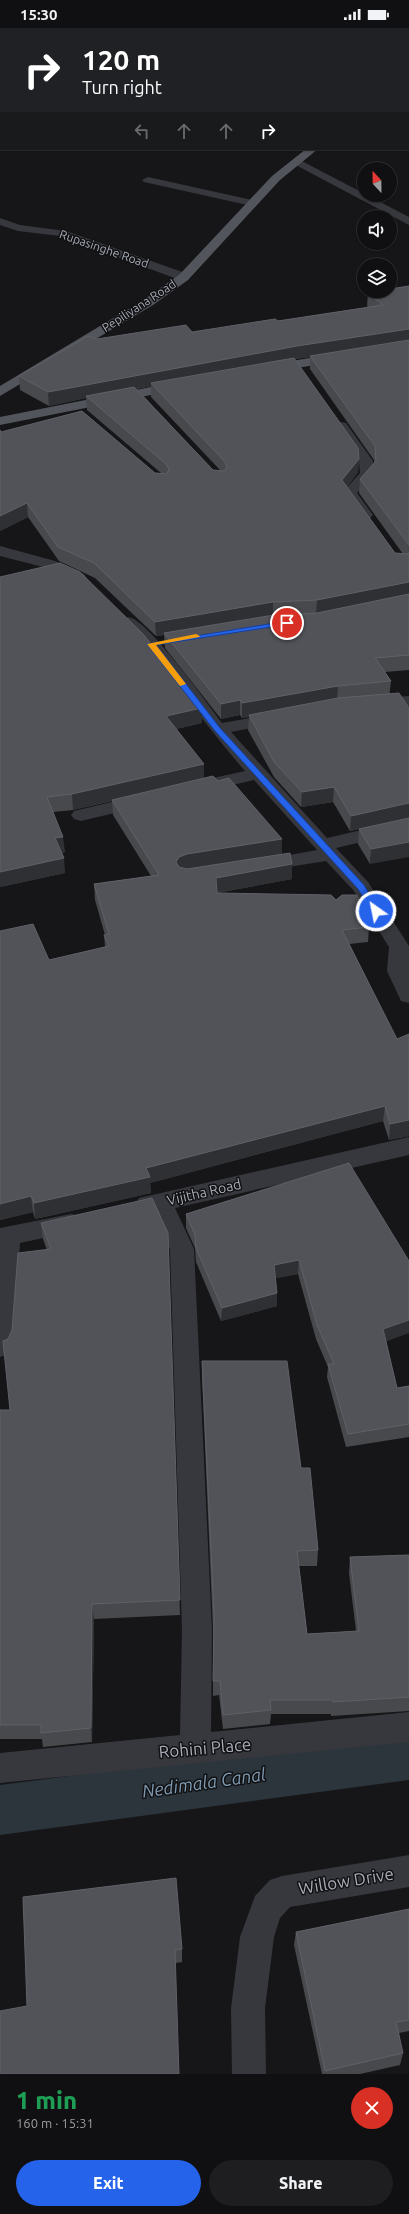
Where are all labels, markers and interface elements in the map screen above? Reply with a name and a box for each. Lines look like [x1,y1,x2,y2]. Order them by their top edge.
text: 15:30 [20,6,58,23]
icon: right [16,44,68,96]
text: 120 m [82,44,160,75]
text: Turn right [82,77,162,97]
icon: left [131,120,153,142]
icon: ahead [173,120,195,142]
icon: ahead [215,120,237,142]
icon: right [257,120,279,142]
north arrow [357,162,397,202]
map controls [357,162,397,298]
button: sound [357,210,397,250]
street label: Rupasinghe Road [58,227,150,270]
button: layers [357,258,397,298]
street label: Pepiliyana Road [100,277,178,334]
pin [270,606,304,640]
icon: arrive [276,612,298,634]
position arrow [355,890,397,932]
street label: Vijitha Road [165,1176,243,1208]
street label: Rohini Place [158,1734,252,1761]
water label: Nedimala Canal [141,1763,267,1801]
street label: Willow Drive [297,1864,395,1897]
text: 1 min [16,2087,77,2114]
button: close [351,2087,393,2129]
text: 160 m · 15:31 [16,2116,94,2130]
button: Exit [16,2160,201,2206]
button: Share [209,2160,393,2206]

